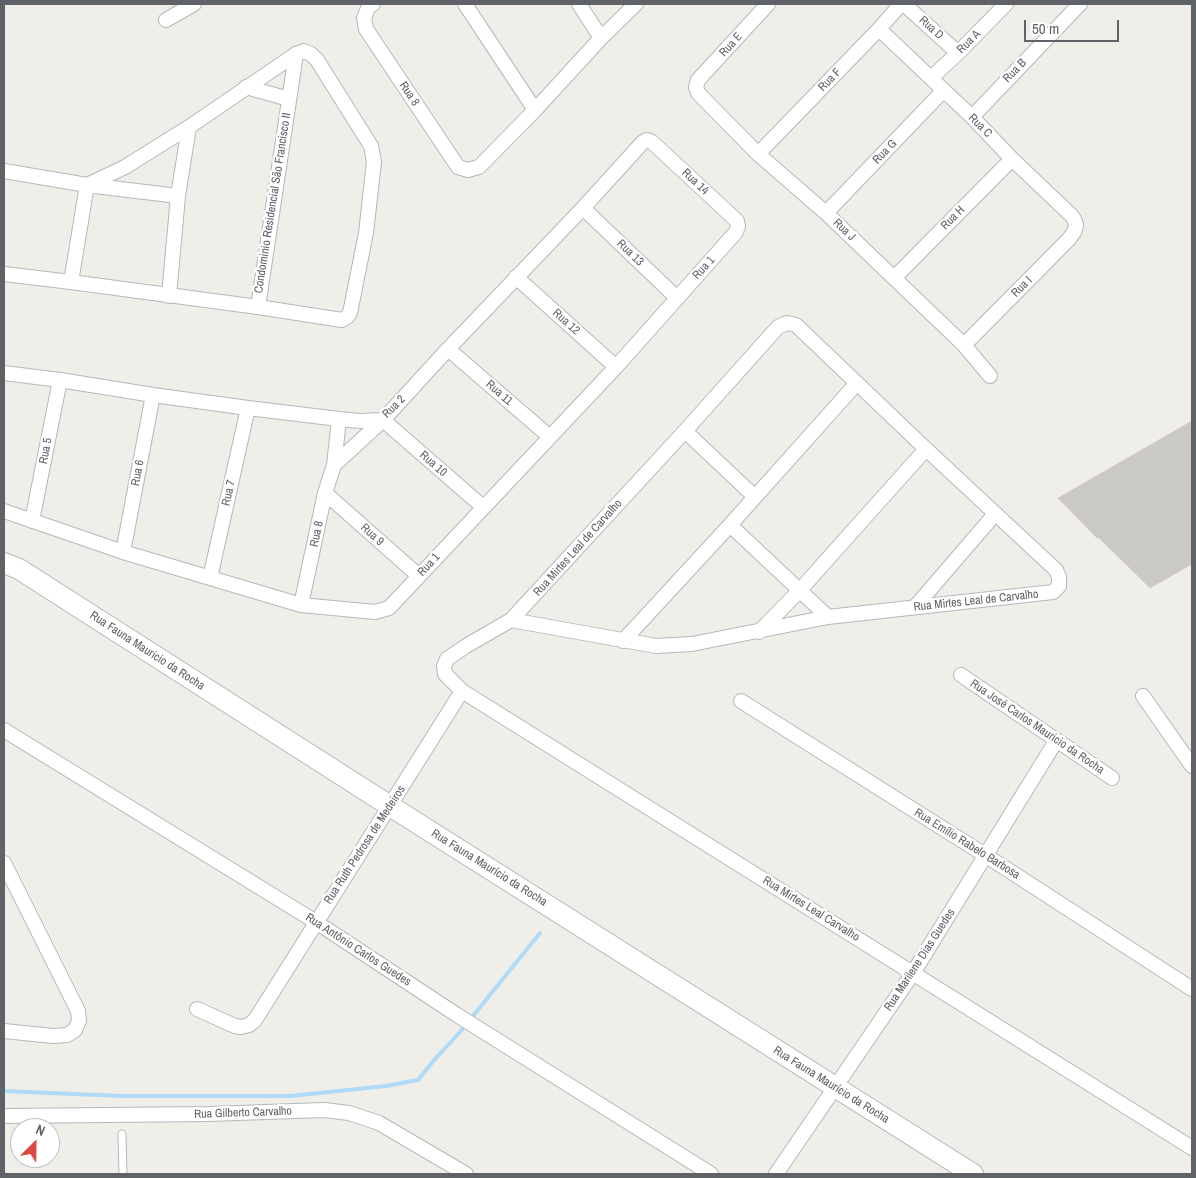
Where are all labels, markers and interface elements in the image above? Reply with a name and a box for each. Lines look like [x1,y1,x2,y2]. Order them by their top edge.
scale bar [1026,10,1121,42]
street label: Rua D [916,13,946,43]
text: 50 m [1032,18,1059,39]
street label: Rua A [954,27,984,57]
street label: Rua E [716,30,746,60]
street label: Rua B [1000,56,1030,86]
street label: Rua F [816,65,844,95]
street label: Rua 8 [396,79,422,109]
street label: Rua C [965,111,995,141]
street label: Condominio Residencial São Francisco II [252,112,294,294]
street label: Rua G [870,137,900,167]
street label: Rua 14 [678,166,712,198]
street label: Rua H [938,203,968,233]
street label: Rua J [830,216,858,244]
street label: Rua 13 [614,237,646,269]
street label: Rua 1 [690,253,718,283]
street label: Rua I [1009,274,1035,300]
street label: Rua 12 [549,306,583,338]
street label: Rua 11 [483,377,515,409]
street label: Rua 2 [380,393,408,421]
street label: Rua 5 [36,437,56,465]
street label: Rua 10 [416,448,450,480]
street label: Rua 6 [128,459,148,487]
street label: Rua 7 [219,479,239,507]
street label: Rua Mirtes Leal de Carvalho [531,497,625,599]
street label: Rua 8 [307,520,327,548]
street label: Rua 9 [357,521,387,549]
street label: Rua 1 [415,550,443,580]
street label: Rua Mirtes Leal de Carvalho [913,587,1039,615]
street label: Rua Fauna Maurício da Rocha [87,608,207,694]
street label: Rua José Carlos Mauricio da Rocha [967,677,1107,777]
street label: Rua Ruth Pedrosa de Medeiros [321,783,409,907]
street label: Rua Emílio Rabelo Barbosa [911,806,1023,882]
street label: Rua Fauna Maurício da Rocha [428,826,550,910]
street label: Rua Mirtes Leal Carvalho [760,873,862,945]
street label: Rua Marilene Dias Guedes [881,906,959,1014]
street label: Rua Antônio Carlos Guedes [302,910,414,990]
street label: Rua Fauna Maurício da Rocha [770,1043,892,1127]
street label: Rua Gilberto Carvalho [194,1104,292,1122]
north arrow [10,1118,60,1168]
text: N [33,1120,48,1140]

